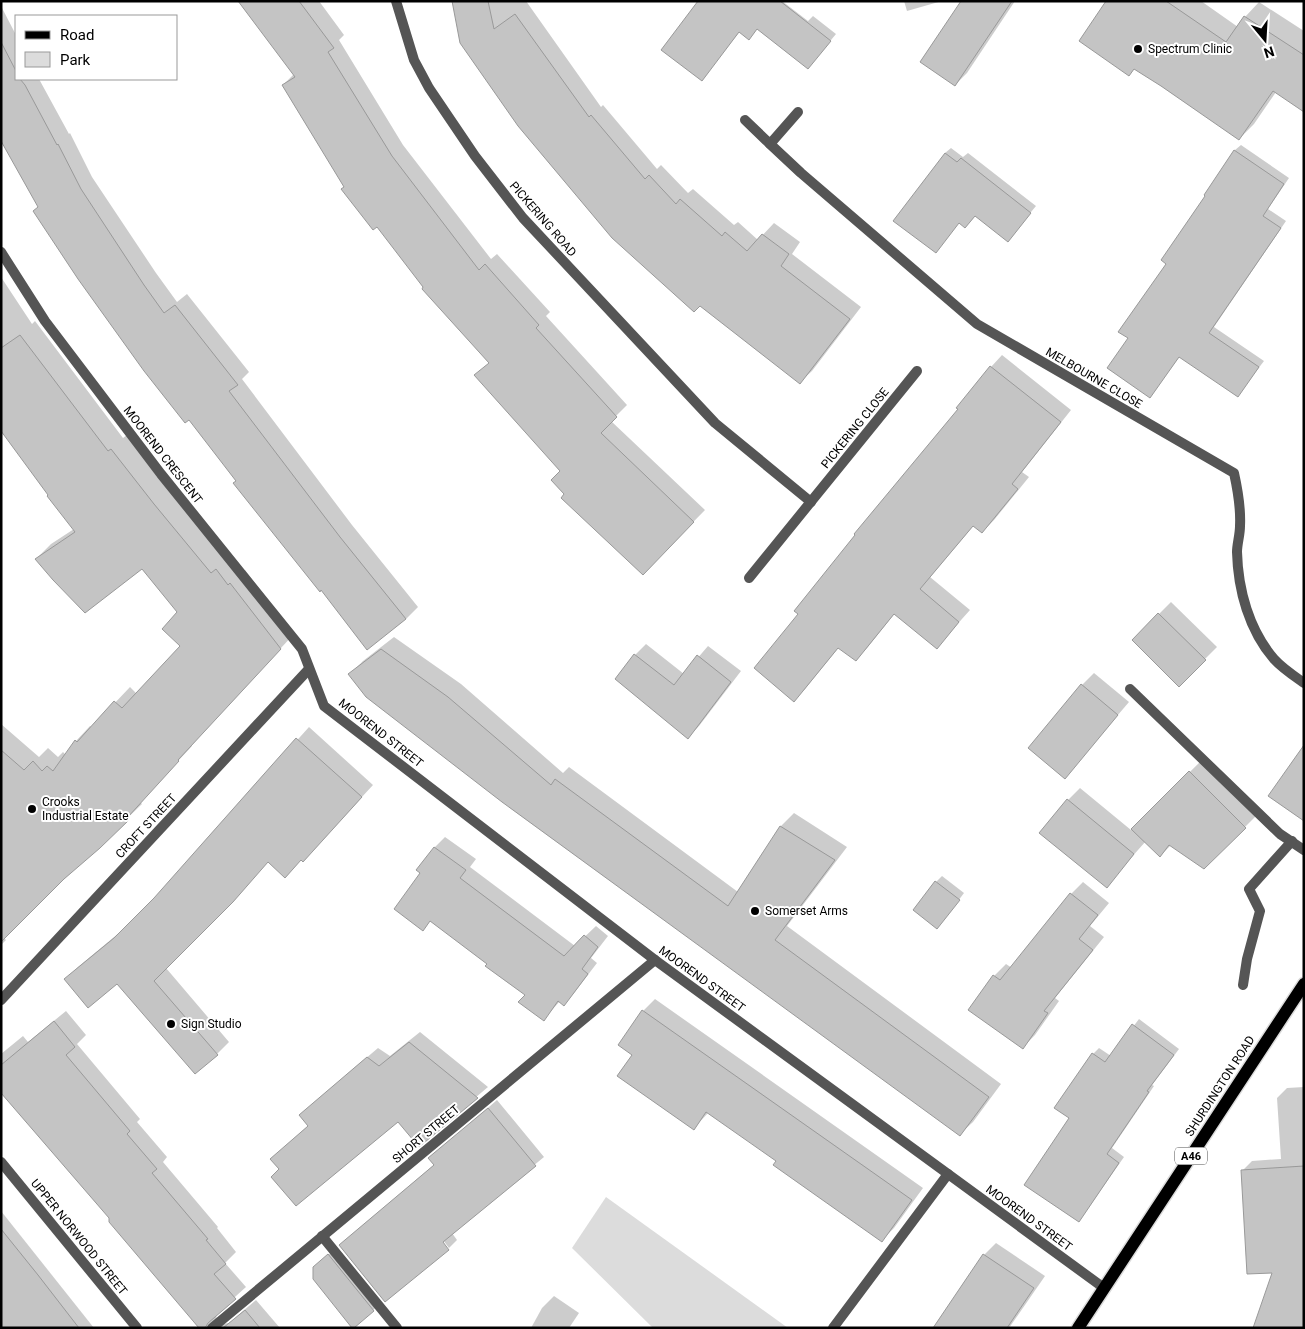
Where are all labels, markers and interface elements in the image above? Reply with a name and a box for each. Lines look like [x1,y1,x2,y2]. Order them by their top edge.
legend [15,15,178,80]
north arrow [1240,15,1290,65]
text: Road [60,26,94,44]
place label: Spectrum Clinic [1148,42,1232,56]
marker: Spectrum Clinic [1132,43,1144,55]
text: N [1262,43,1276,62]
text: Park [60,51,91,69]
street label: PICKERING ROAD [507,179,579,259]
street label: MELBOURNE CLOSE [1043,345,1145,411]
street label: PICKERING CLOSE [818,385,892,471]
street label: MOOREND CRESCENT [121,403,205,507]
street label: MOOREND STREET [336,696,426,770]
street label: CROFT STREET [113,791,179,861]
place label: Crooks Industrial Estate [42,795,129,823]
marker: Crooks Industrial Estate [26,803,38,815]
place label: Somerset Arms [765,904,848,918]
marker: Somerset Arms [749,905,761,917]
street label: MOOREND STREET [656,943,748,1015]
place label: Sign Studio [181,1017,242,1031]
marker: Sign Studio [165,1018,177,1030]
street label: SHURDINGTON ROAD [1182,1033,1258,1139]
street label: SHORT STREET [390,1102,462,1166]
road number: A46 [1175,1148,1207,1164]
street label: UPPER NORWOOD STREET [28,1176,130,1298]
street label: MOOREND STREET [983,1182,1075,1254]

